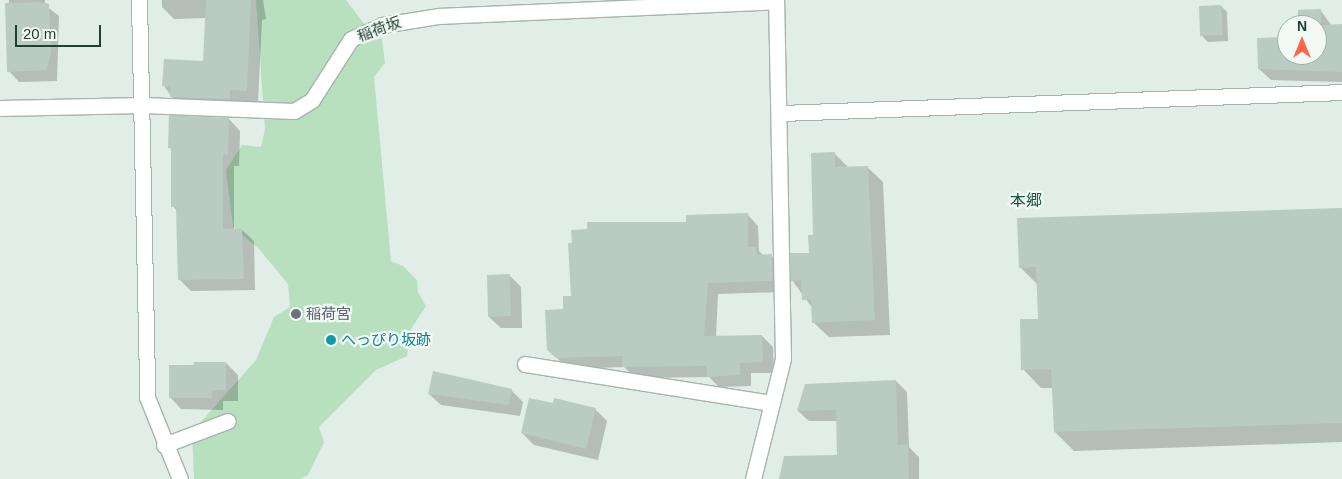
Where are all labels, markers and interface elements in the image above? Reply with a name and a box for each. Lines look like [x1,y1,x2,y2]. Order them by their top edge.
street label: 稲荷坂 [355,13,403,45]
scale bar [18,15,104,47]
north arrow [1277,15,1327,65]
text: N [1297,18,1307,34]
text: 20 m [23,25,56,42]
district label: 本郷 [1010,191,1042,211]
place label: 稲荷宮 [306,305,351,323]
marker: 稲荷宮 [290,308,302,320]
place label: へっぴり坂跡 [341,331,431,349]
marker: へっぴり坂跡 [325,334,337,346]

